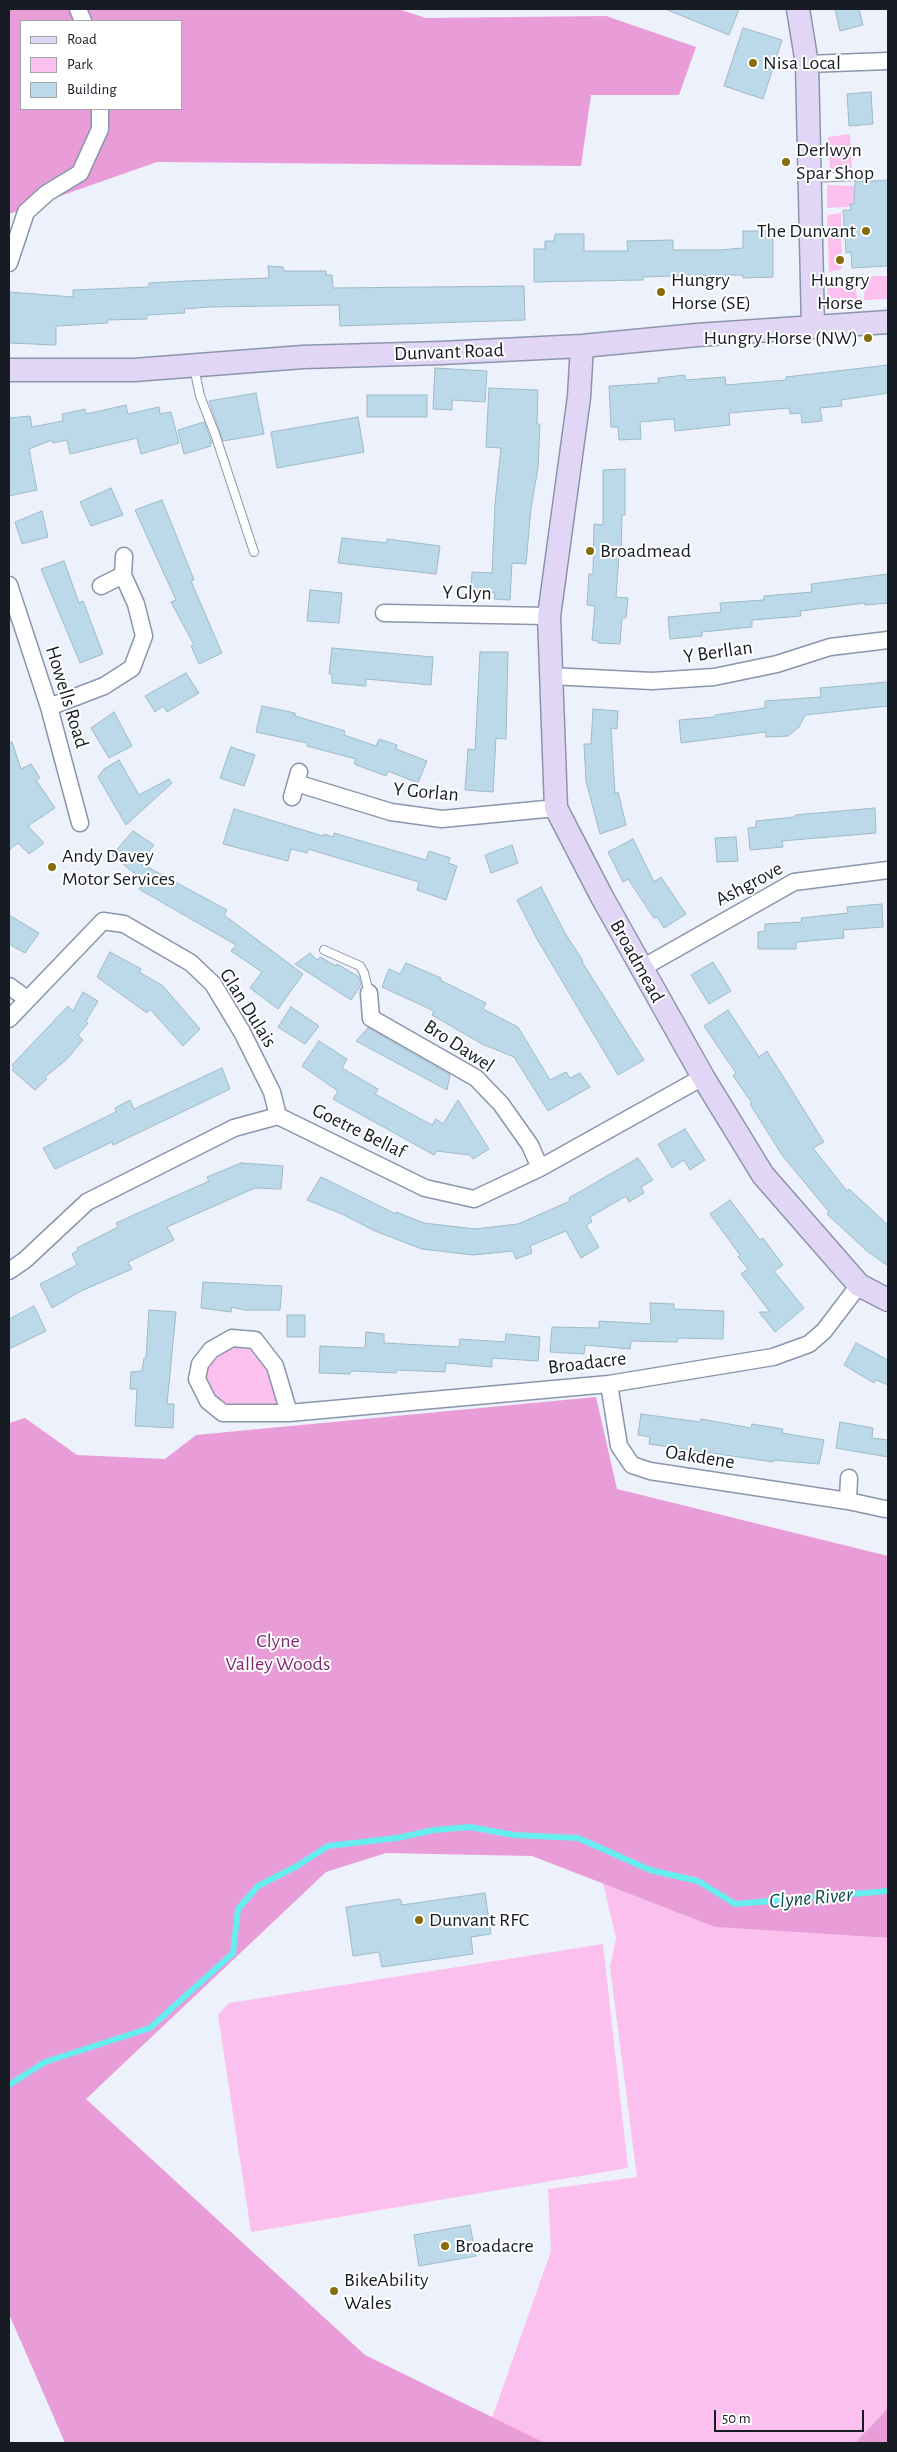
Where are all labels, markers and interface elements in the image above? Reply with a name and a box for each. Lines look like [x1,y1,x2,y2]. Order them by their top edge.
legend [20,20,182,110]
text: Road [67,32,97,47]
place label: Nisa Local [763,51,841,75]
text: Park [67,57,93,72]
marker: Nisa Local [747,57,759,69]
text: Building [67,82,117,97]
place label: Derlwyn Spar Shop [796,138,874,185]
marker: Derlwyn Spar Shop [780,156,792,168]
place label: The Dunvant [757,219,856,243]
marker: The Dunvant [860,225,872,237]
marker: Hungry Horse [834,254,846,266]
place label: Hungry Horse (SE) [671,268,751,315]
place label: Hungry Horse [811,268,869,315]
marker: Hungry Horse (SE) [655,286,667,298]
place label: Hungry Horse (NW) [704,326,858,350]
marker: Hungry Horse (NW) [862,332,874,344]
street label: Dunvant Road [394,338,504,366]
place label: Broadmead [600,539,691,563]
marker: Broadmead [584,545,596,557]
street label: Y Glyn [442,581,492,605]
street label: Y Berllan [682,635,754,669]
street label: Howells Road [40,643,94,751]
street label: Y Gorlan [392,777,460,807]
place label: Andy Davey Motor Services [62,844,175,891]
street label: Ashgrove [711,856,787,912]
marker: Andy Davey Motor Services [46,861,58,873]
street label: Broadmead [604,915,670,1007]
street label: Glan Dulais [214,964,282,1052]
street label: Bro Dawel [419,1014,499,1078]
street label: Goetre Bellaf [308,1098,410,1164]
street label: Broadacre [546,1346,628,1380]
street label: Oakdene [664,1440,736,1474]
park label: Clyne Valley Woods [226,1629,330,1676]
water label: Clyne River [768,1882,854,1914]
place label: Dunvant RFC [429,1908,529,1932]
marker: Dunvant RFC [413,1914,425,1926]
place label: Broadacre [455,2234,534,2258]
marker: Broadacre [439,2240,451,2252]
place label: BikeAbility Wales [344,2268,429,2315]
marker: BikeAbility Wales [328,2285,340,2297]
scale bar [717,2400,867,2432]
text: 50 m [722,2411,751,2426]

